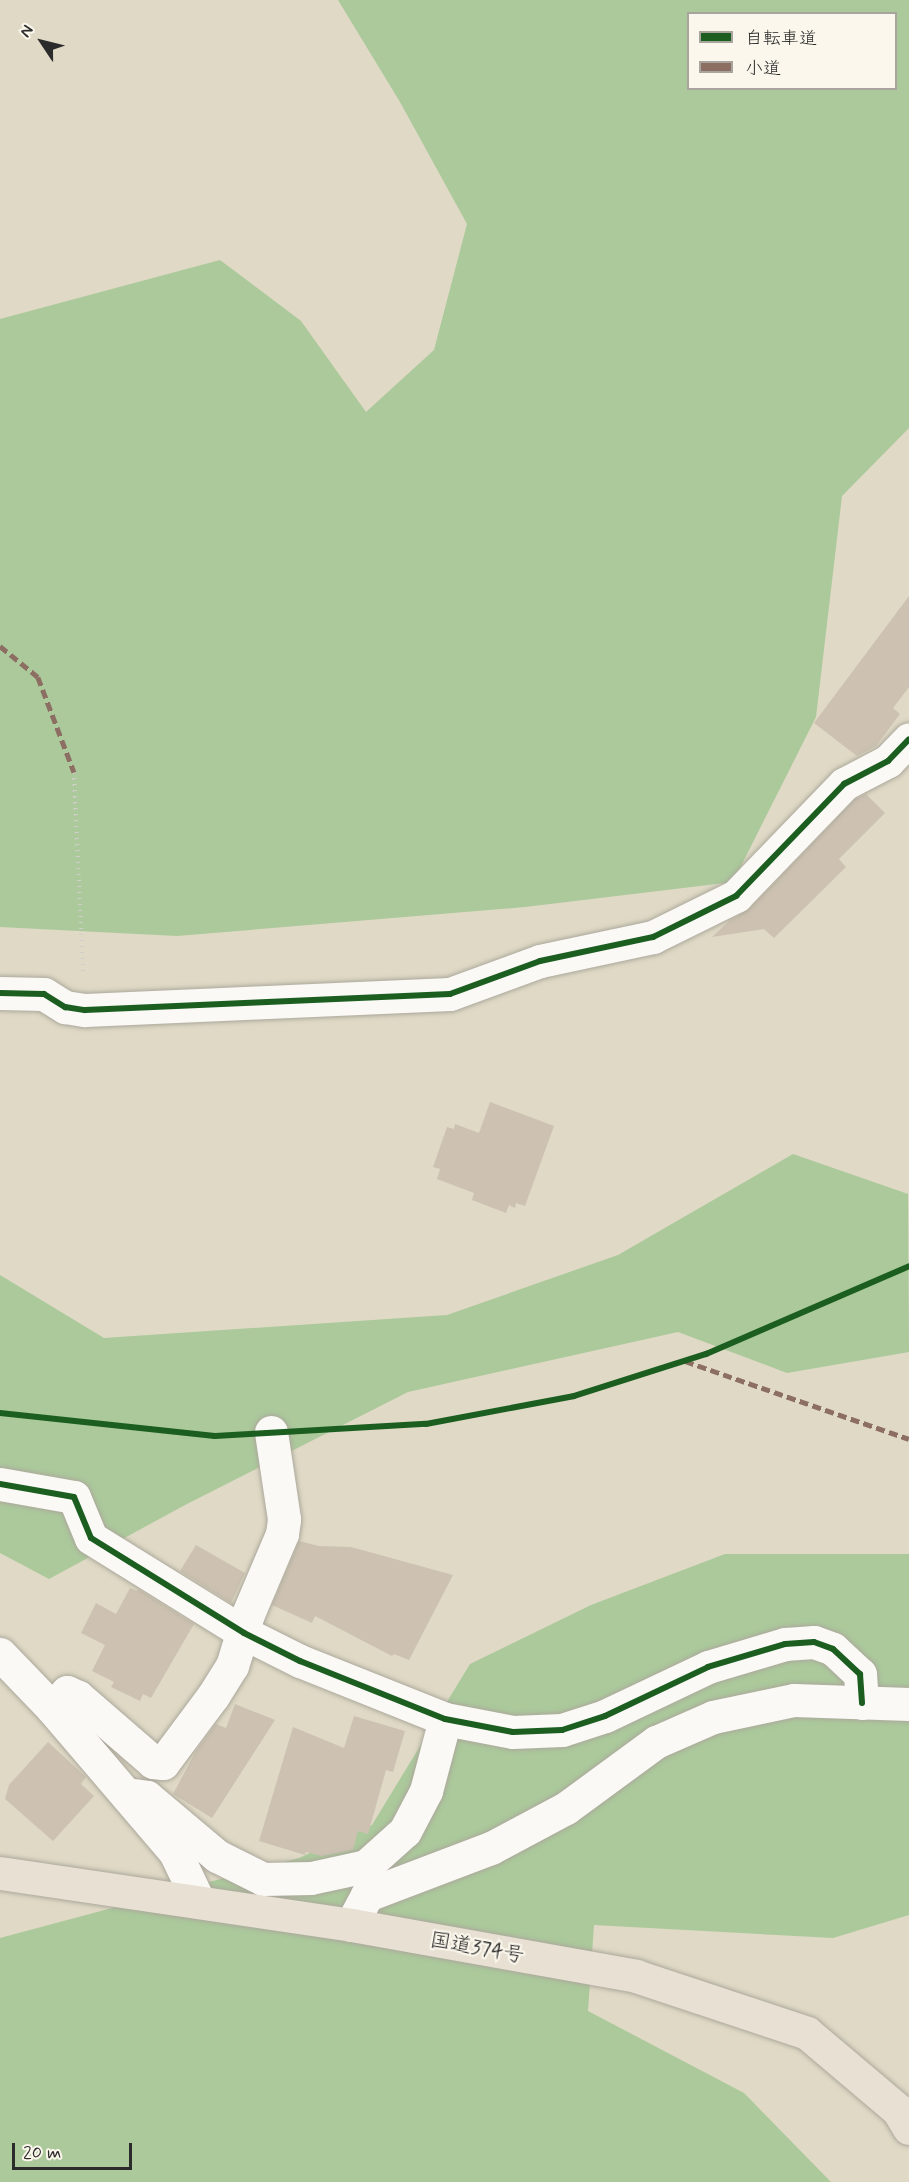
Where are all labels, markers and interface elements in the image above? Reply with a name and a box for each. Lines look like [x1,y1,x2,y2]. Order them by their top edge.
north arrow [12,12,72,72]
legend [687,12,897,90]
text: N [15,21,39,42]
text: 自転車道 [745,27,817,51]
text: 小道 [745,57,781,81]
street label: 国道374号 [428,1927,526,1969]
scale bar [15,2131,135,2169]
text: 20 m [23,2141,61,2165]

